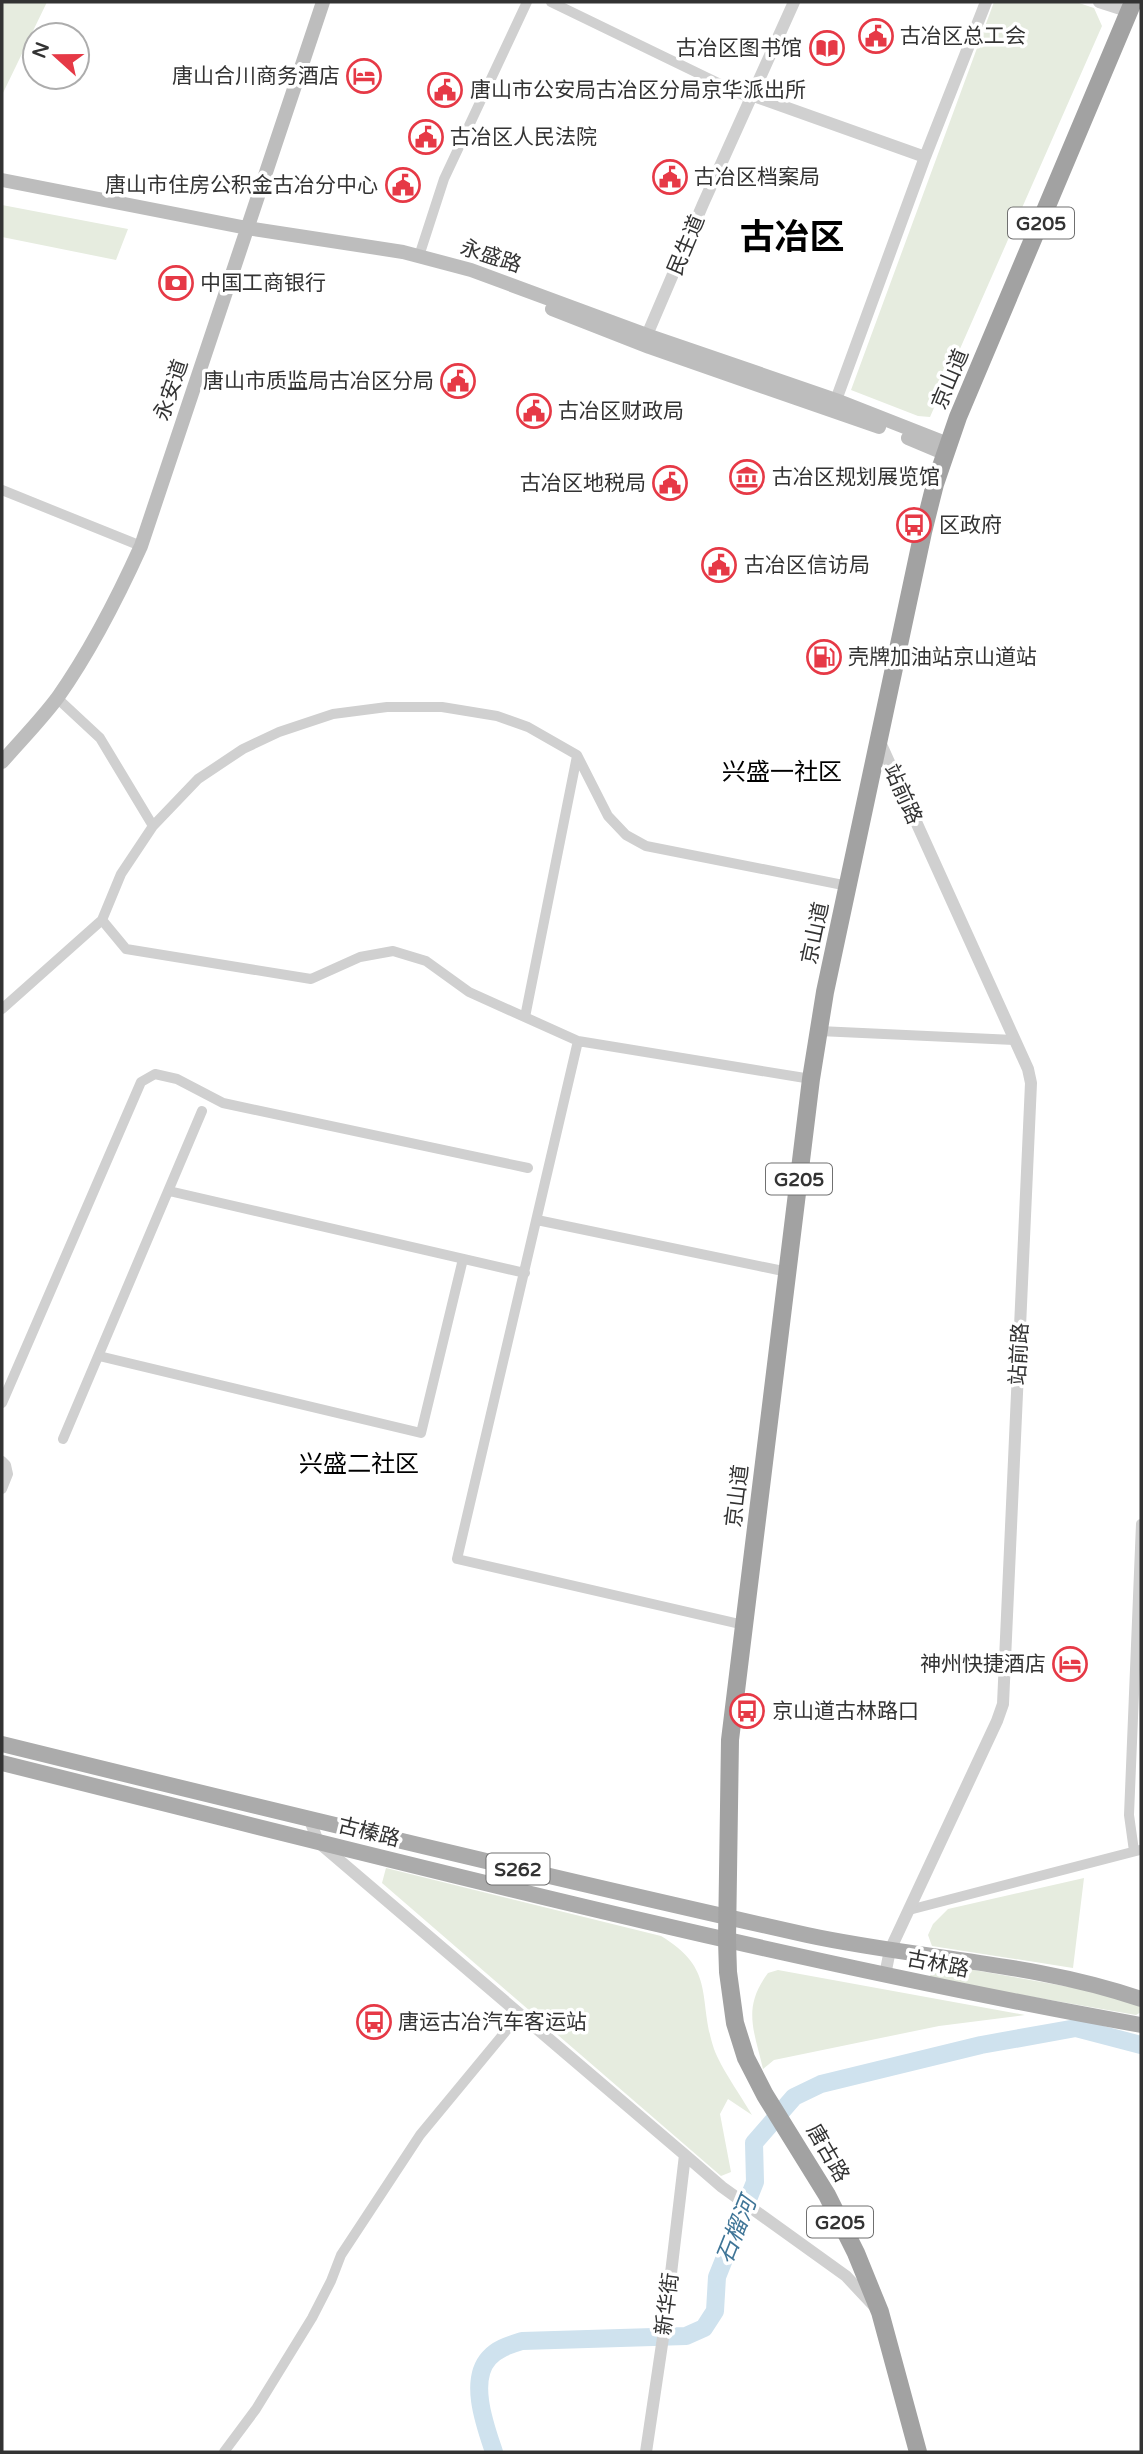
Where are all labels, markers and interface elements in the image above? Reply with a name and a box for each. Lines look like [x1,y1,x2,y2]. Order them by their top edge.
public building icon: 古冶区总工会 [857,17,895,55]
north arrow [21,21,91,91]
place label: 古冶区总工会 [900,24,1026,49]
library icon: 古冶区图书馆 [808,29,846,67]
place label: 古冶区图书馆 [676,36,802,61]
text: N [28,39,54,61]
hotel icon: 唐山合川商务酒店 [345,57,383,95]
place label: 唐山合川商务酒店 [172,64,340,89]
public building icon: 唐山市公安局古冶区分局京华派出所 [426,71,464,109]
place label: 唐山市公安局古冶区分局京华派出所 [470,78,806,103]
public building icon: 古冶区人民法院 [407,118,445,156]
place label: 古冶区人民法院 [450,125,597,150]
public building icon: 古冶区档案局 [651,158,689,196]
place label: 古冶区档案局 [694,165,820,190]
public building icon: 唐山市住房公积金古冶分中心 [384,166,422,204]
place label: 唐山市住房公积金古冶分中心 [105,173,378,198]
road number: G205 [1008,208,1074,238]
street label: 民生道 [663,211,710,279]
district label: 古冶区 [739,217,845,259]
street label: 永盛路 [457,235,525,278]
bank icon: 中国工商银行 [157,264,195,302]
place label: 中国工商银行 [200,271,326,296]
street label: 京山道 [927,345,974,413]
street label: 永安道 [149,356,194,424]
public building icon: 唐山市质监局古冶区分局 [439,362,477,400]
place label: 唐山市质监局古冶区分局 [203,369,434,394]
public building icon: 古冶区财政局 [515,392,553,430]
place label: 古冶区财政局 [558,399,684,424]
museum icon: 古冶区规划展览馆 [728,458,766,496]
public building icon: 古冶区地税局 [651,464,689,502]
place label: 古冶区规划展览馆 [772,465,940,490]
place label: 古冶区地税局 [520,471,646,496]
bus stop icon: 区政府 [895,506,933,544]
place label: 区政府 [939,513,1002,538]
public building icon: 古冶区信访局 [700,546,738,584]
place label: 古冶区信访局 [744,553,870,578]
fuel station icon: 壳牌加油站京山道站 [805,638,843,676]
place label: 壳牌加油站京山道站 [848,645,1037,670]
district label: 兴盛一社区 [722,758,842,787]
street label: 站前路 [878,760,927,828]
street label: 京山道 [797,900,834,967]
road number: G205 [766,1163,832,1194]
street label: 站前路 [1005,1322,1034,1386]
district label: 兴盛二社区 [299,1450,419,1479]
street label: 京山道 [721,1463,754,1529]
hotel icon: 神州快捷酒店 [1051,1645,1089,1683]
place label: 神州快捷酒店 [920,1652,1046,1677]
bus stop icon: 京山道古林路口 [728,1692,766,1730]
place label: 京山道古林路口 [772,1699,919,1724]
street label: 古榛路 [335,1813,402,1852]
road number: S262 [486,1854,550,1884]
street label: 古林路 [905,1946,971,1983]
bus stop icon: 唐运古冶汽车客运站 [355,2003,393,2041]
place label: 唐运古冶汽车客运站 [398,2010,587,2035]
street label: 唐古路 [801,2120,854,2187]
water label: 石榴河 [711,2189,764,2268]
road number: G205 [807,2206,873,2238]
street label: 新华街 [651,2271,684,2337]

